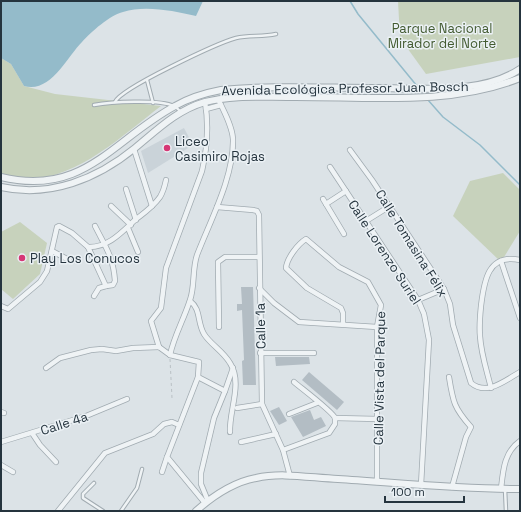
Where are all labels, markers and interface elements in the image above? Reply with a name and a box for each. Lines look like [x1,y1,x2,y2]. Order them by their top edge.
park label: Parque Nacional Mirador del Norte [388,20,496,52]
street label: Avenida Ecológica Profesor Juan Bosch [221,78,469,99]
place label: Liceo Casimiro Rojas [175,133,265,165]
marker: Liceo Casimiro Rojas [162,143,172,153]
street label: Calle Tomasina Félix [372,186,452,300]
street label: Calle Lorenzo Suriel [344,197,425,308]
place label: Play Los Conucos [30,250,140,267]
marker: Play Los Conucos [17,253,27,263]
street label: Calle 1a [252,302,269,349]
street label: Calle Vista del Parque [370,311,389,445]
street label: Calle 4a [38,408,90,439]
scale bar [385,478,464,504]
text: 100 m [391,484,425,500]

